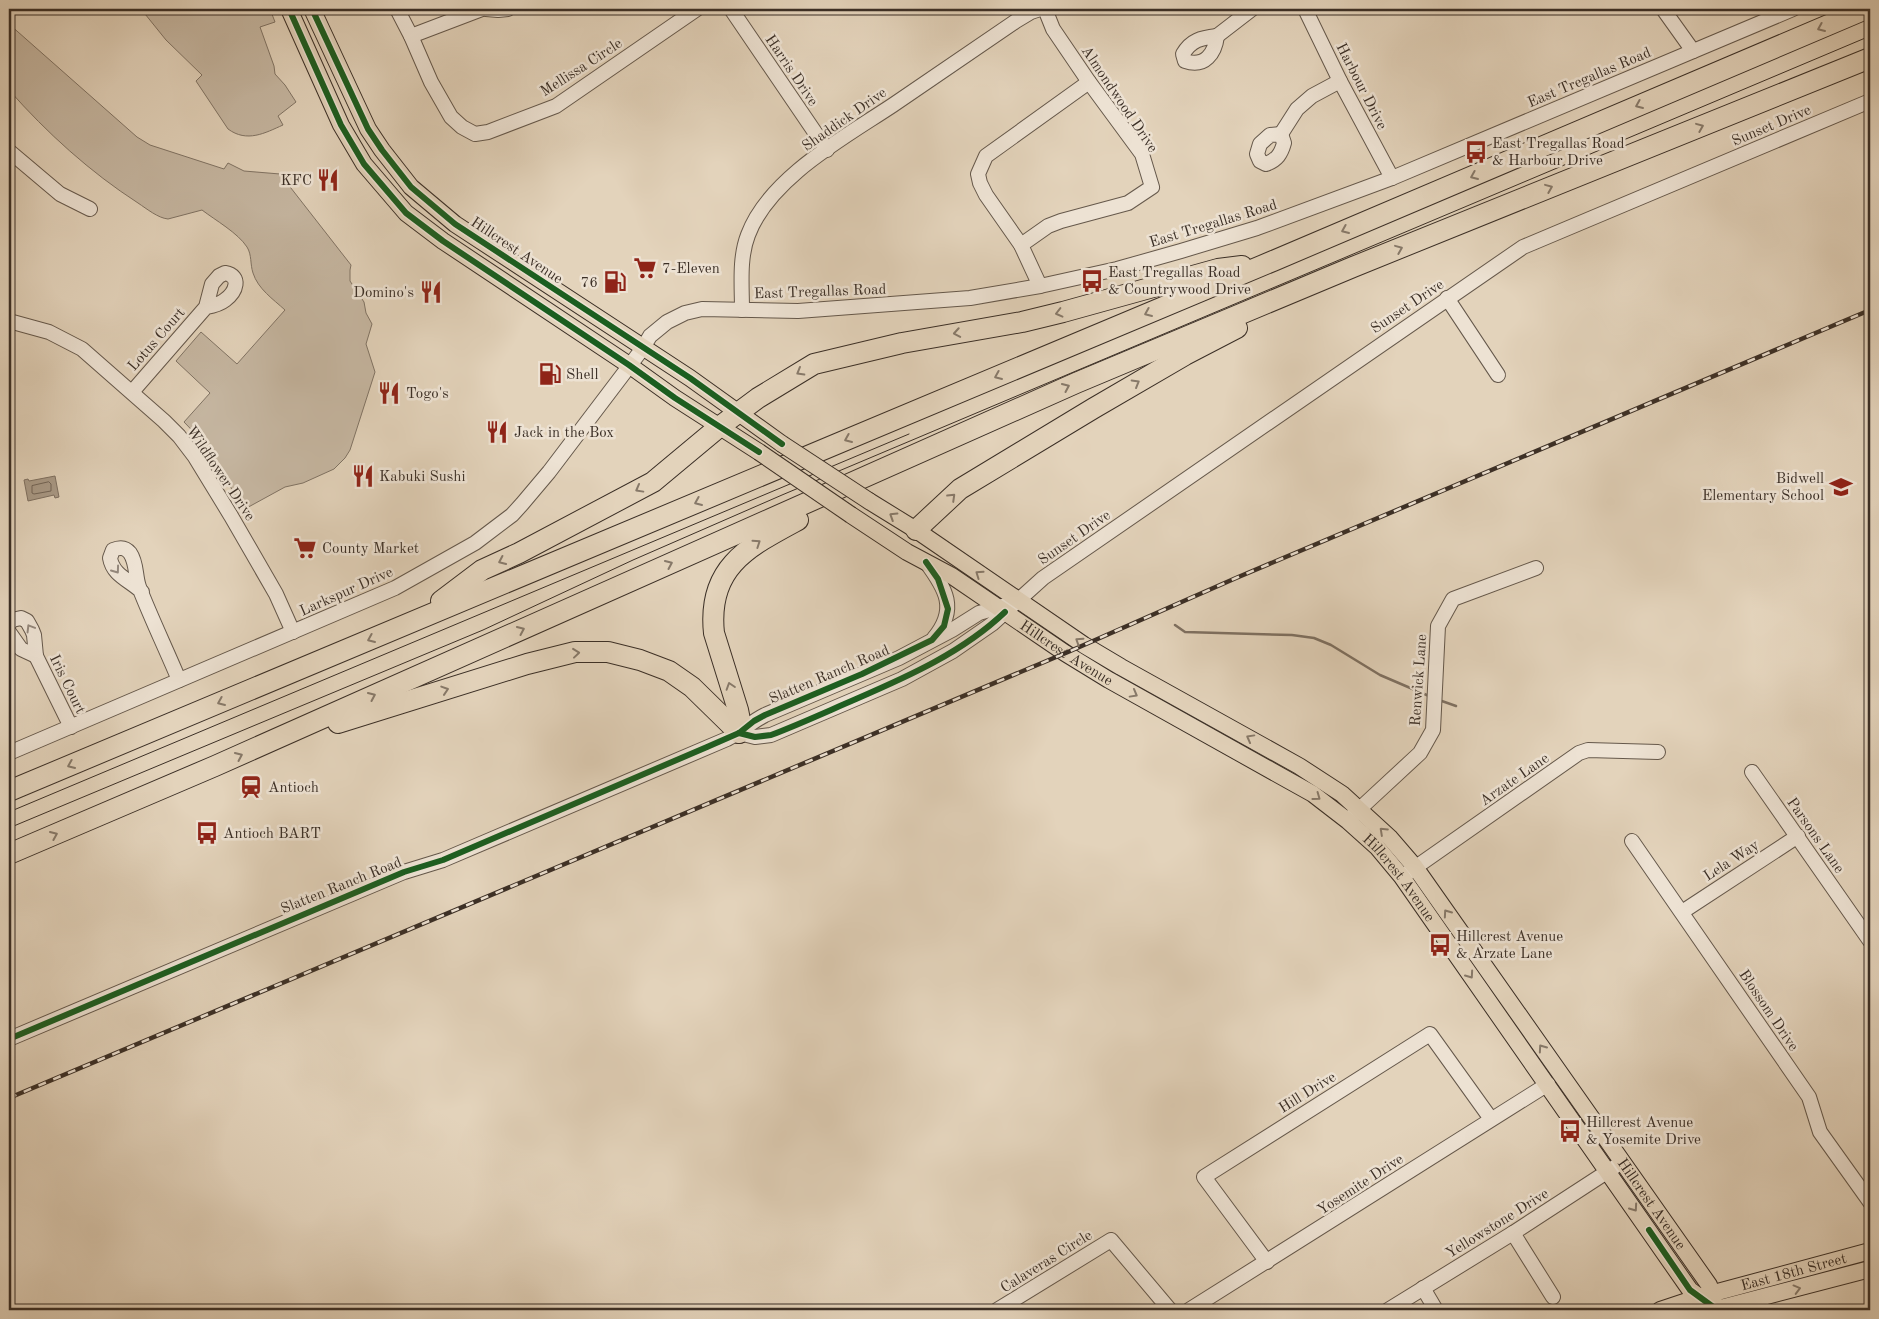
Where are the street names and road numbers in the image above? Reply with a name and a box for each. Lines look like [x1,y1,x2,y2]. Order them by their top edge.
street label: Harris Drive [762,33,820,109]
street label: Mellissa Circle [538,36,625,100]
street label: Harbour Drive [1332,41,1389,132]
street label: Almondwood Drive [1078,44,1160,156]
street label: East Tregallas Road [1526,46,1654,111]
street label: Shaddick Drive [800,86,890,155]
street label: Sunset Drive [1730,103,1813,150]
street label: East Tregallas Road [1148,198,1279,251]
street label: Hillcrest Avenue [468,215,565,287]
street label: Sunset Drive [1369,277,1447,337]
street label: East Tregallas Road [754,283,887,302]
street label: Lotus Court [126,305,189,374]
street label: Wildflower Drive [183,424,257,524]
street label: Sunset Drive [1036,508,1114,569]
street label: Larkspur Drive [298,565,395,620]
street label: Hillcrest Avenue [1017,618,1115,689]
street label: Renwick Lane [1409,633,1430,727]
street label: Slatten Ranch Road [767,643,892,707]
street label: Iris Court [46,653,87,717]
street label: Arzate Lane [1478,751,1552,809]
street label: Parsons Lane [1783,795,1846,876]
street label: Hillcrest Avenue [1359,832,1437,925]
street label: Lela Way [1701,838,1762,885]
street label: Slatten Ranch Road [279,855,404,918]
street label: Blossom Drive [1735,967,1800,1054]
street label: Hill Drive [1277,1070,1339,1117]
street label: Yosemite Drive [1315,1152,1407,1219]
street label: Hillcrest Avenue [1614,1156,1688,1253]
street label: Yellowstone Drive [1444,1187,1552,1262]
street label: Calaveras Circle [998,1228,1095,1296]
street label: East 18th Street [1740,1252,1848,1294]

